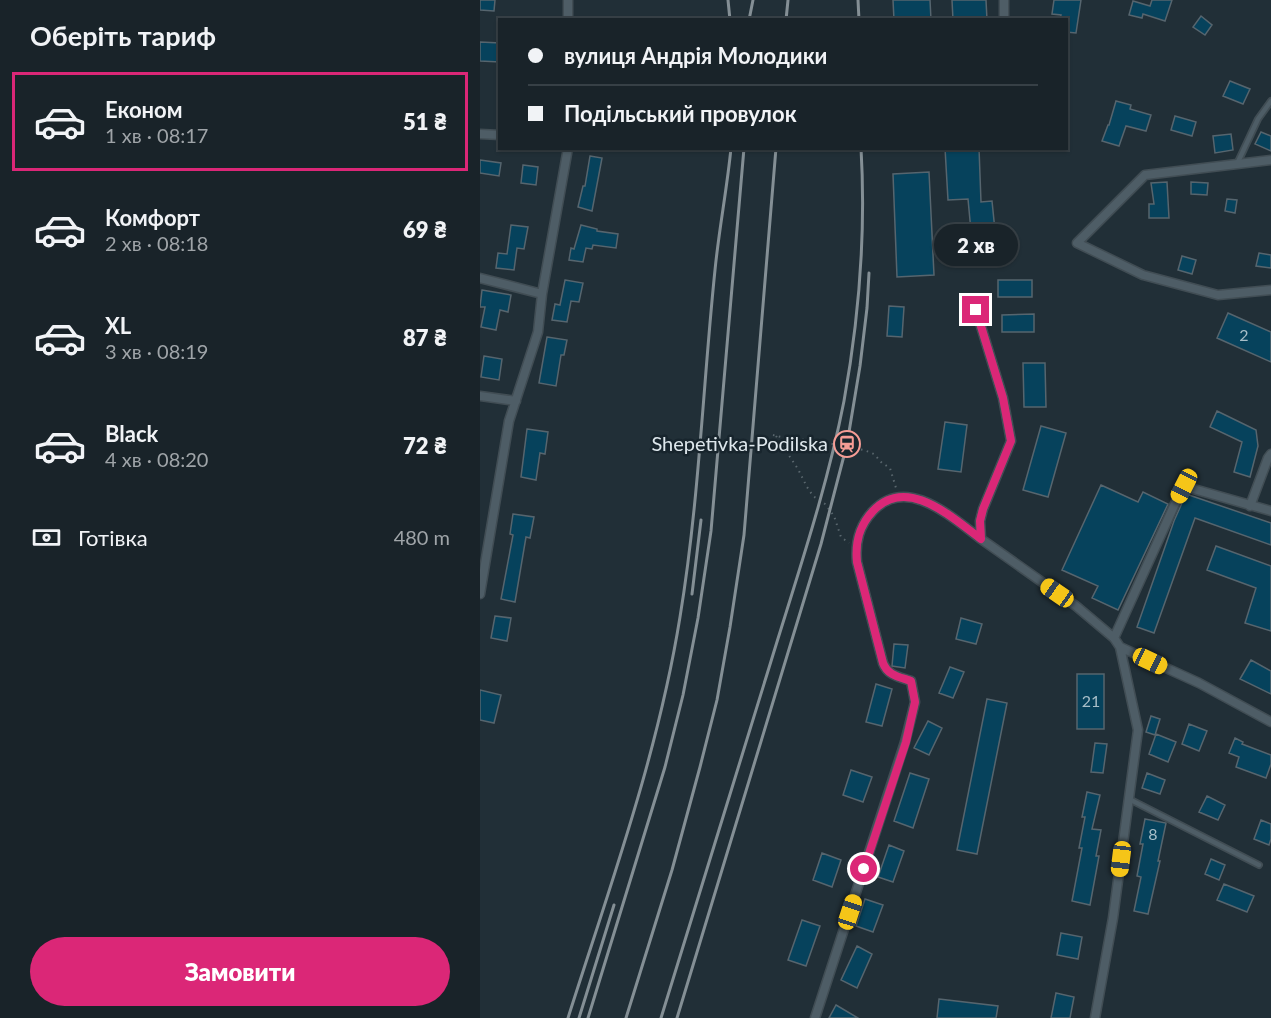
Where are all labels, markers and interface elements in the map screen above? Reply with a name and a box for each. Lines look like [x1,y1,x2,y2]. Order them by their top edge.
text: Оберіть тариф [30,19,216,52]
text: вулиця Андрія Молодики [564,42,827,69]
icon: car [33,95,87,149]
text: Економ [105,96,183,123]
text: Подільський провулок [564,100,797,127]
text: 51 ₴ [403,108,447,135]
text: 1 хв · 08:17 [105,123,208,147]
icon: car [33,203,87,257]
text: Комфорт [105,204,200,231]
text: 69 ₴ [403,216,447,243]
callout: 2 хв [934,223,1018,265]
text: 2 хв · 08:18 [105,231,208,255]
text: 2 хв [957,233,995,257]
route end [962,296,989,323]
icon: car [33,311,87,365]
text: XL [105,312,131,339]
text: 87 ₴ [403,324,447,351]
house number: 2 [1239,325,1249,344]
text: 3 хв · 08:19 [105,339,208,363]
icon: car [33,419,87,473]
text: Black [105,420,158,447]
station icon: Shepetivka-Podilska [832,429,862,459]
place label: Shepetivka-Podilska [651,431,828,455]
text: 72 ₴ [403,432,447,459]
text: 4 хв · 08:20 [105,447,208,471]
car [1168,466,1200,506]
icon: cash [30,521,63,554]
text: Готівка [78,524,148,551]
text: 480 m [394,525,450,549]
car [1037,575,1077,611]
car [1130,645,1170,677]
house number: 21 [1082,691,1100,710]
house number: 8 [1148,824,1158,843]
car [1110,840,1132,878]
route start [850,855,877,882]
car [836,892,864,932]
button: Замовити [30,937,450,1006]

